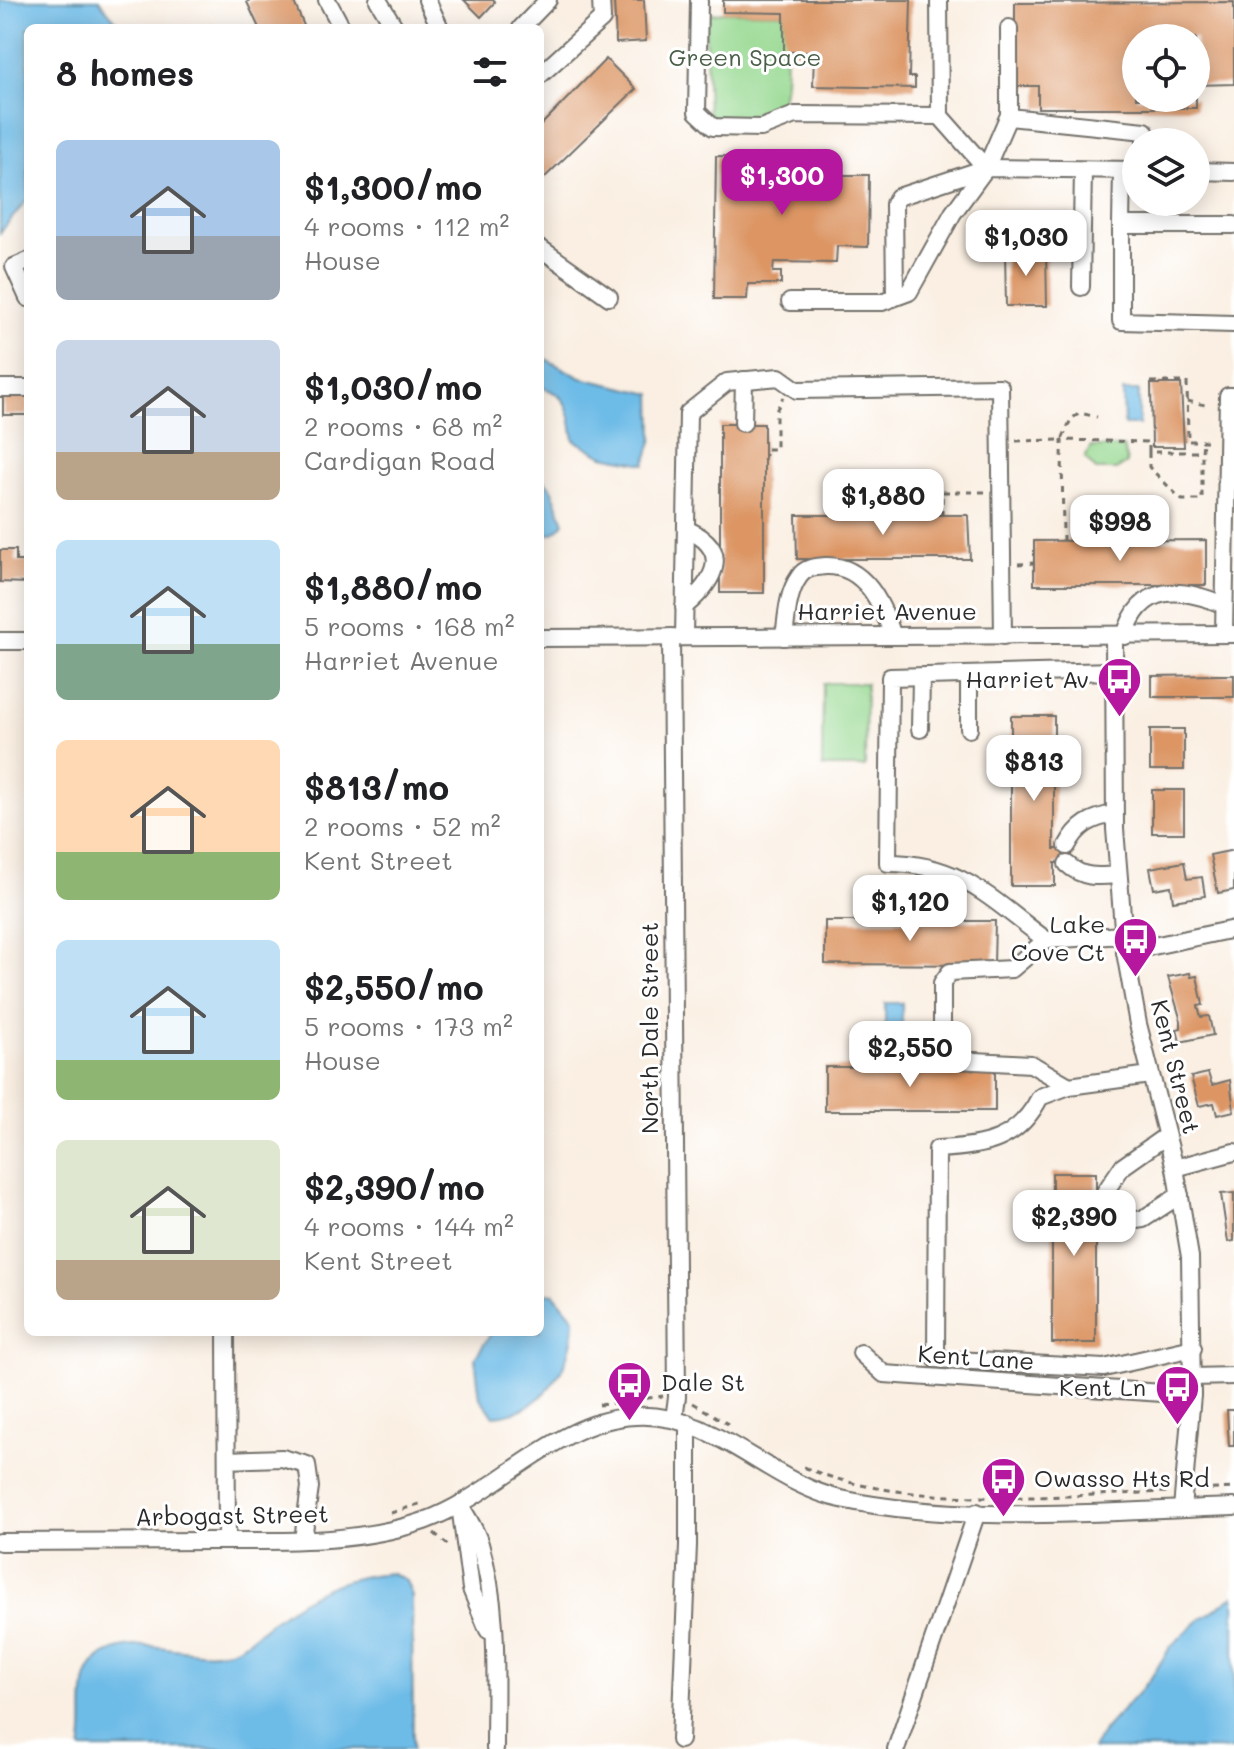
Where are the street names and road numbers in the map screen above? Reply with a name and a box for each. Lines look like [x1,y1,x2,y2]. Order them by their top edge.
street label: Harriet Avenue [797,595,977,626]
street label: North Dale Street [633,922,664,1134]
street label: Kent Street [1145,996,1208,1137]
street label: Kent Lane [917,1337,1035,1376]
street label: Arbogast Street [135,1497,329,1532]

